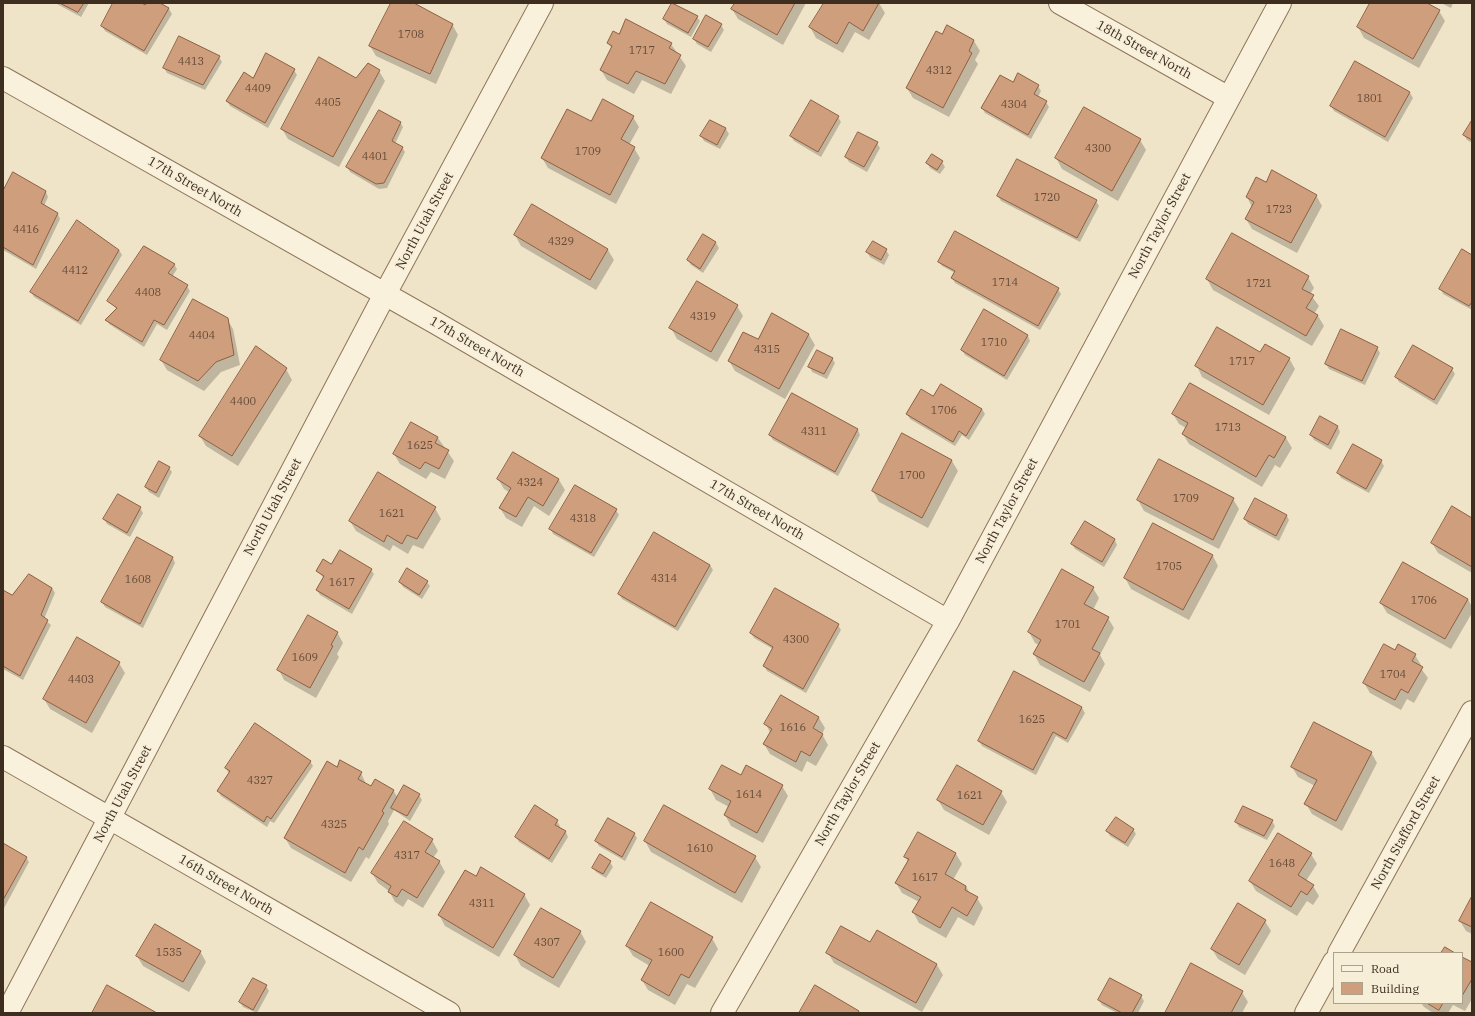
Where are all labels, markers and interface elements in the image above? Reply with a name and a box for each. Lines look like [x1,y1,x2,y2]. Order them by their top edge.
street label: 18th Street North [1094,17,1194,83]
house number: 1708 [398,28,424,42]
house number: 1717 [629,44,655,58]
house number: 4413 [178,55,204,69]
house number: 4312 [926,64,952,78]
house number: 4409 [245,82,271,96]
house number: 1801 [1357,92,1383,106]
house number: 4405 [315,96,341,110]
house number: 4304 [1001,98,1027,112]
house number: 4300 [1085,142,1111,156]
house number: 1709 [575,145,601,159]
house number: 4401 [362,150,388,164]
street label: 17th Street North [145,154,245,220]
street label: North Utah Street [393,170,457,272]
street label: North Taylor Street [1126,171,1194,281]
house number: 1720 [1034,191,1060,205]
house number: 1723 [1266,203,1292,217]
house number: 4416 [13,223,39,237]
house number: 4329 [548,235,574,249]
house number: 4412 [62,264,88,278]
house number: 1714 [992,276,1018,290]
house number: 1721 [1246,277,1272,291]
house number: 4408 [135,286,161,300]
house number: 4319 [690,310,716,324]
street label: 17th Street North [427,314,527,380]
house number: 4404 [189,329,215,343]
house number: 1710 [981,336,1007,350]
house number: 4315 [754,343,780,357]
house number: 1717 [1229,355,1255,369]
house number: 4400 [230,395,256,409]
house number: 1706 [931,404,957,418]
house number: 1713 [1215,421,1241,435]
house number: 4311 [801,425,827,439]
house number: 1625 [407,439,433,453]
street label: North Utah Street [241,456,305,558]
street label: North Taylor Street [973,456,1041,566]
house number: 1700 [899,469,925,483]
house number: 4324 [517,476,543,490]
street label: 17th Street North [707,477,807,543]
house number: 1709 [1173,492,1199,506]
house number: 1621 [379,507,405,521]
house number: 4318 [570,512,596,526]
house number: 1705 [1156,560,1182,574]
house number: 4314 [651,572,677,586]
house number: 1608 [125,573,151,587]
house number: 1617 [329,576,355,590]
house number: 1706 [1411,594,1437,608]
house number: 1701 [1055,618,1081,632]
house number: 4300 [783,633,809,647]
house number: 1609 [292,651,318,665]
house number: 1704 [1380,668,1406,682]
house number: 4403 [68,673,94,687]
house number: 1625 [1019,713,1045,727]
house number: 1616 [780,721,806,735]
street label: North Taylor Street [812,739,884,849]
street label: North Utah Street [91,743,155,845]
street label: North Stafford Street [1368,773,1444,893]
house number: 4327 [247,774,273,788]
house number: 1614 [736,788,762,802]
house number: 1621 [957,789,983,803]
house number: 4325 [321,818,347,832]
house number: 1610 [687,842,713,856]
house number: 4317 [394,849,420,863]
street label: 16th Street North [176,852,276,918]
house number: 1648 [1269,857,1295,871]
house number: 1617 [912,871,938,885]
house number: 4311 [469,897,495,911]
house number: 4307 [534,936,560,950]
house number: 1535 [156,946,182,960]
house number: 1600 [658,946,684,960]
legend [1333,952,1463,1004]
text: Road [1371,961,1400,976]
text: Building [1371,981,1419,996]

